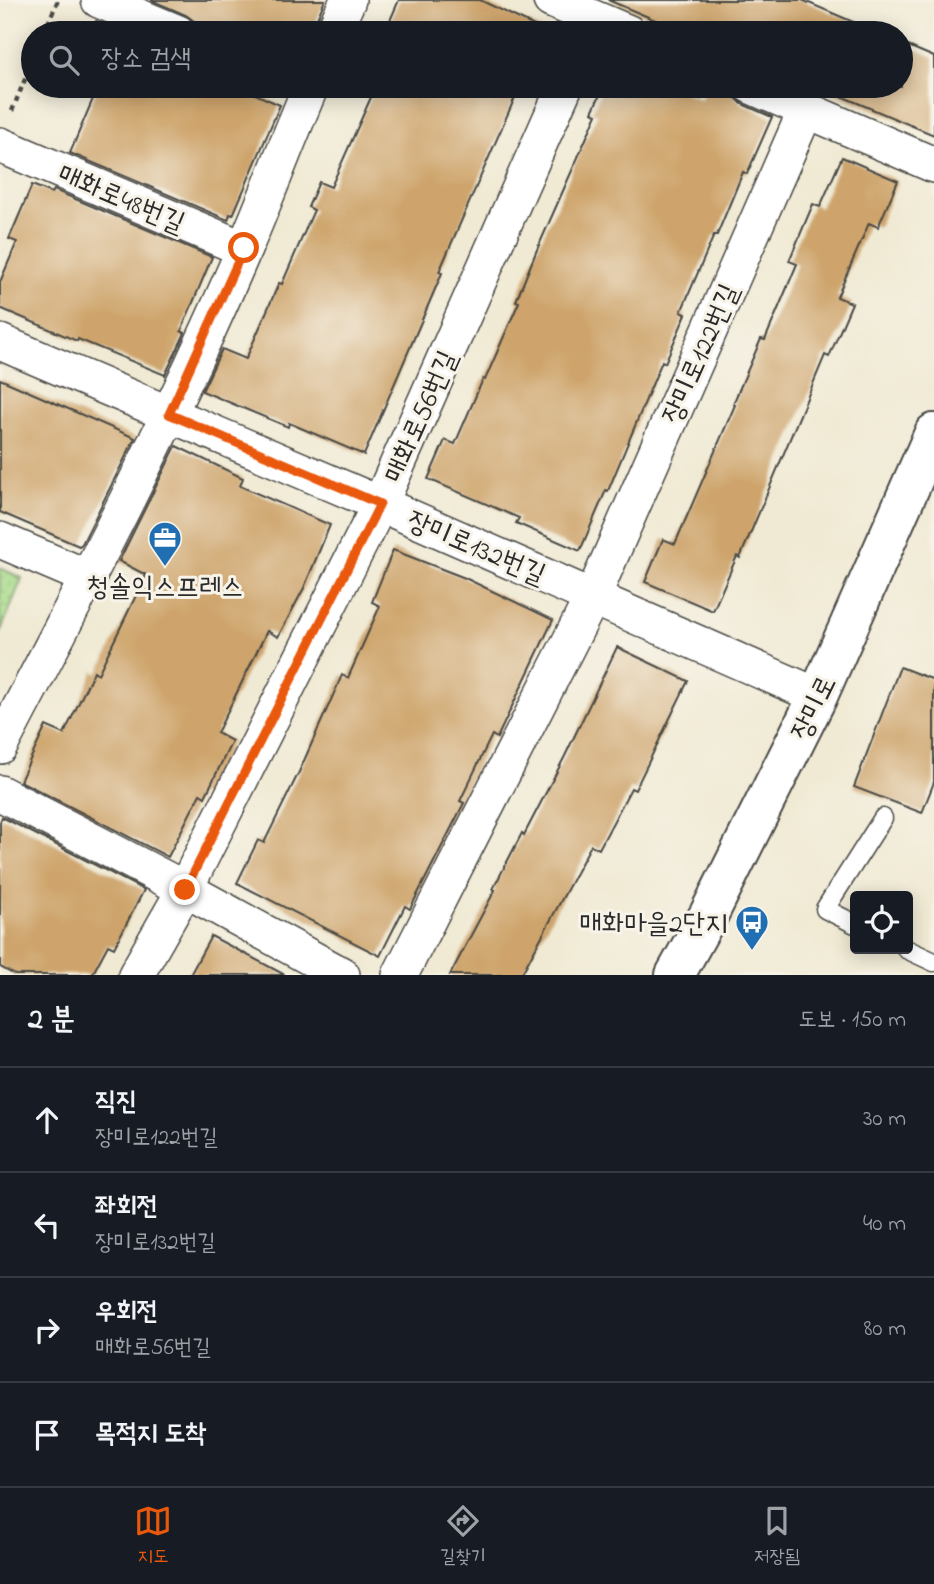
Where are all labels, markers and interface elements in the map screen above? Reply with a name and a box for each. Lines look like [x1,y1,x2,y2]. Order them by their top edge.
search box [21,21,913,98]
icon: search [45,41,83,79]
text: 장소 검색 [101,41,191,79]
street label: 매화로48번길 [51,155,191,245]
route start [228,232,259,263]
street label: 장미로122번길 [653,278,751,431]
street label: 매화로56번길 [375,345,470,490]
street label: 장미로132번길 [400,502,551,597]
office icon: 청솔익스프레스 [146,519,184,568]
place label: 청솔익스프레스 [86,568,244,609]
street label: 장미로 [782,669,848,748]
route end [169,874,200,905]
map controls [850,891,913,954]
button: locate [850,891,913,954]
bus stop icon: 매화마을2단지 [733,903,771,952]
place label: 매화마을2단지 [579,905,728,946]
text: 2 분 [28,999,75,1043]
text: 도보 · 150 m [799,1004,906,1037]
text: 직진 [95,1084,137,1122]
icon: ahead [28,1101,66,1139]
text: 30 m [863,1103,906,1136]
text: 장미로122번길 [95,1122,218,1155]
text: 좌회전 [95,1189,158,1227]
icon: left [28,1206,66,1244]
text: 40 m [863,1208,906,1241]
text: 장미로132번길 [95,1227,216,1260]
text: 우회전 [95,1294,158,1332]
icon: right [28,1311,66,1349]
text: 80 m [864,1313,906,1346]
text: 매화로56번길 [95,1332,211,1365]
icon: arrive [28,1416,66,1454]
text: 목적지 도착 [95,1416,206,1454]
tab: 지도 [134,1502,172,1571]
tab: 길찾기 [440,1502,486,1571]
tab: 저장됨 [754,1502,800,1571]

